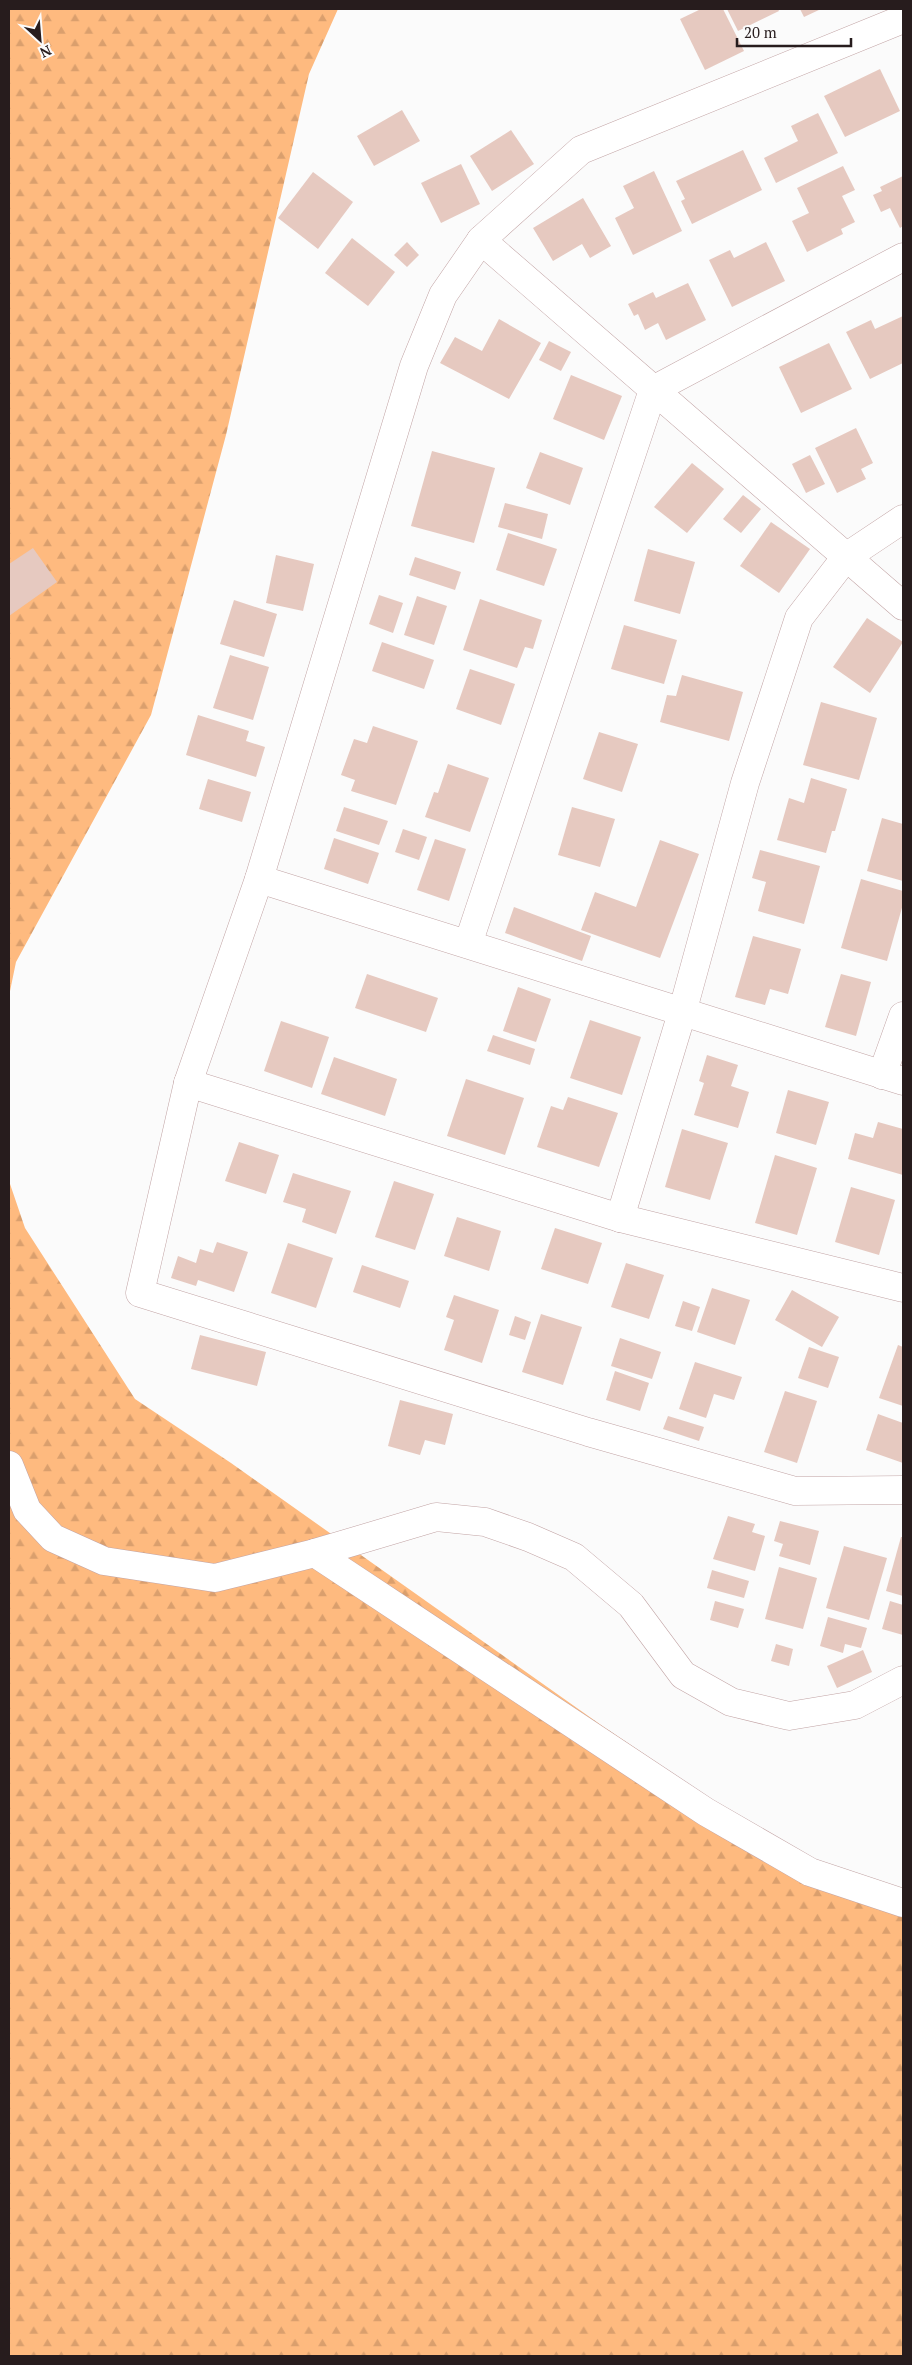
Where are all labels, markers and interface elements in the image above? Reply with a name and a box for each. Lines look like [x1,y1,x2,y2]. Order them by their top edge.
north arrow [15,15,65,65]
scale bar [737,15,851,47]
text: 20 m [744,22,777,42]
text: N [37,41,55,63]

